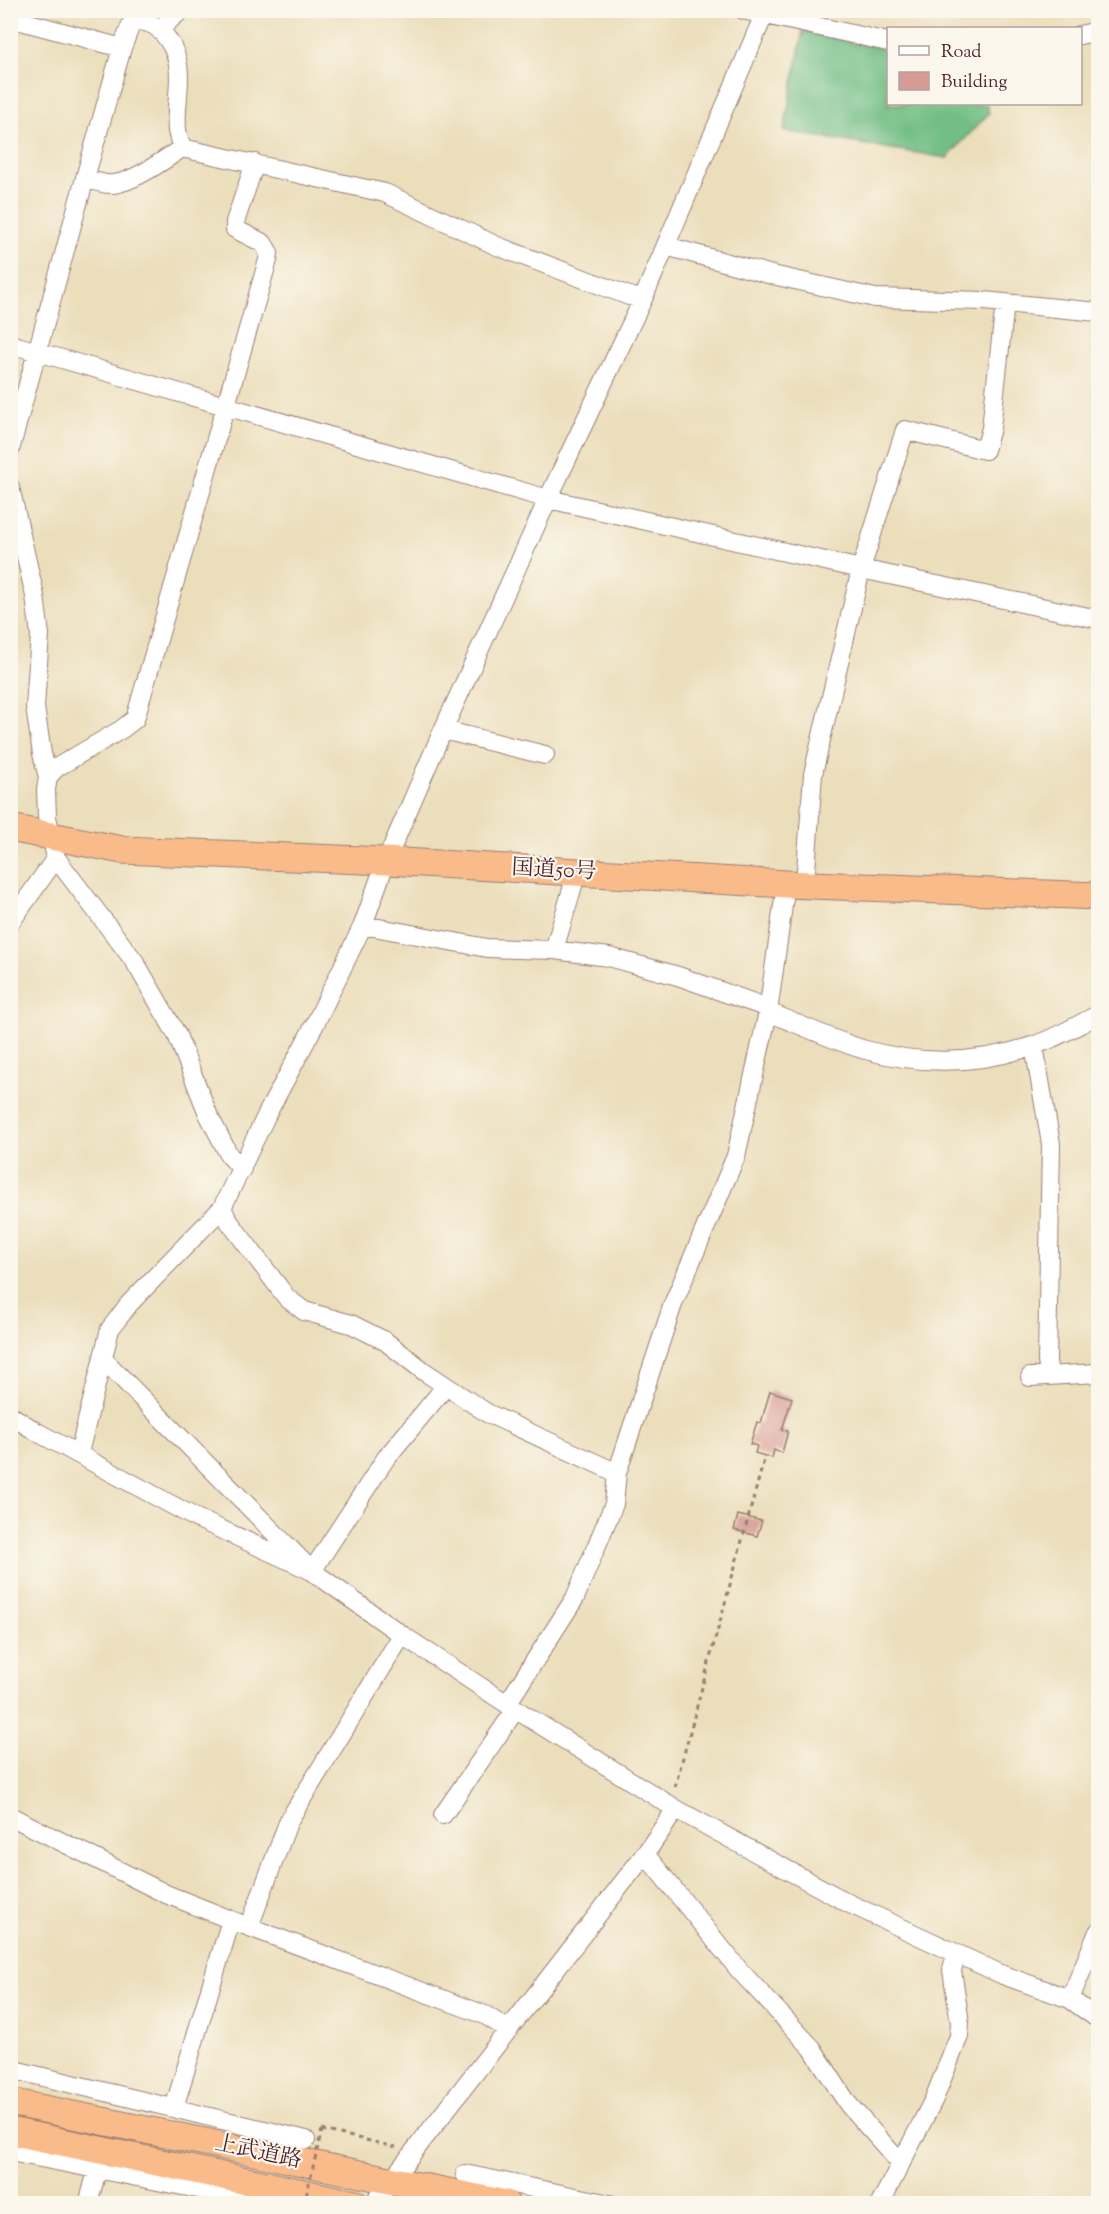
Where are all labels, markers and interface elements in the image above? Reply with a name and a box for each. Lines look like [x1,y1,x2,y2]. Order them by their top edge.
legend [887,27,1082,105]
text: Road [941,40,981,66]
text: Building [941,70,1007,96]
street label: 国道50号 [511,853,597,889]
street label: 上武道路 [212,2128,304,2178]

